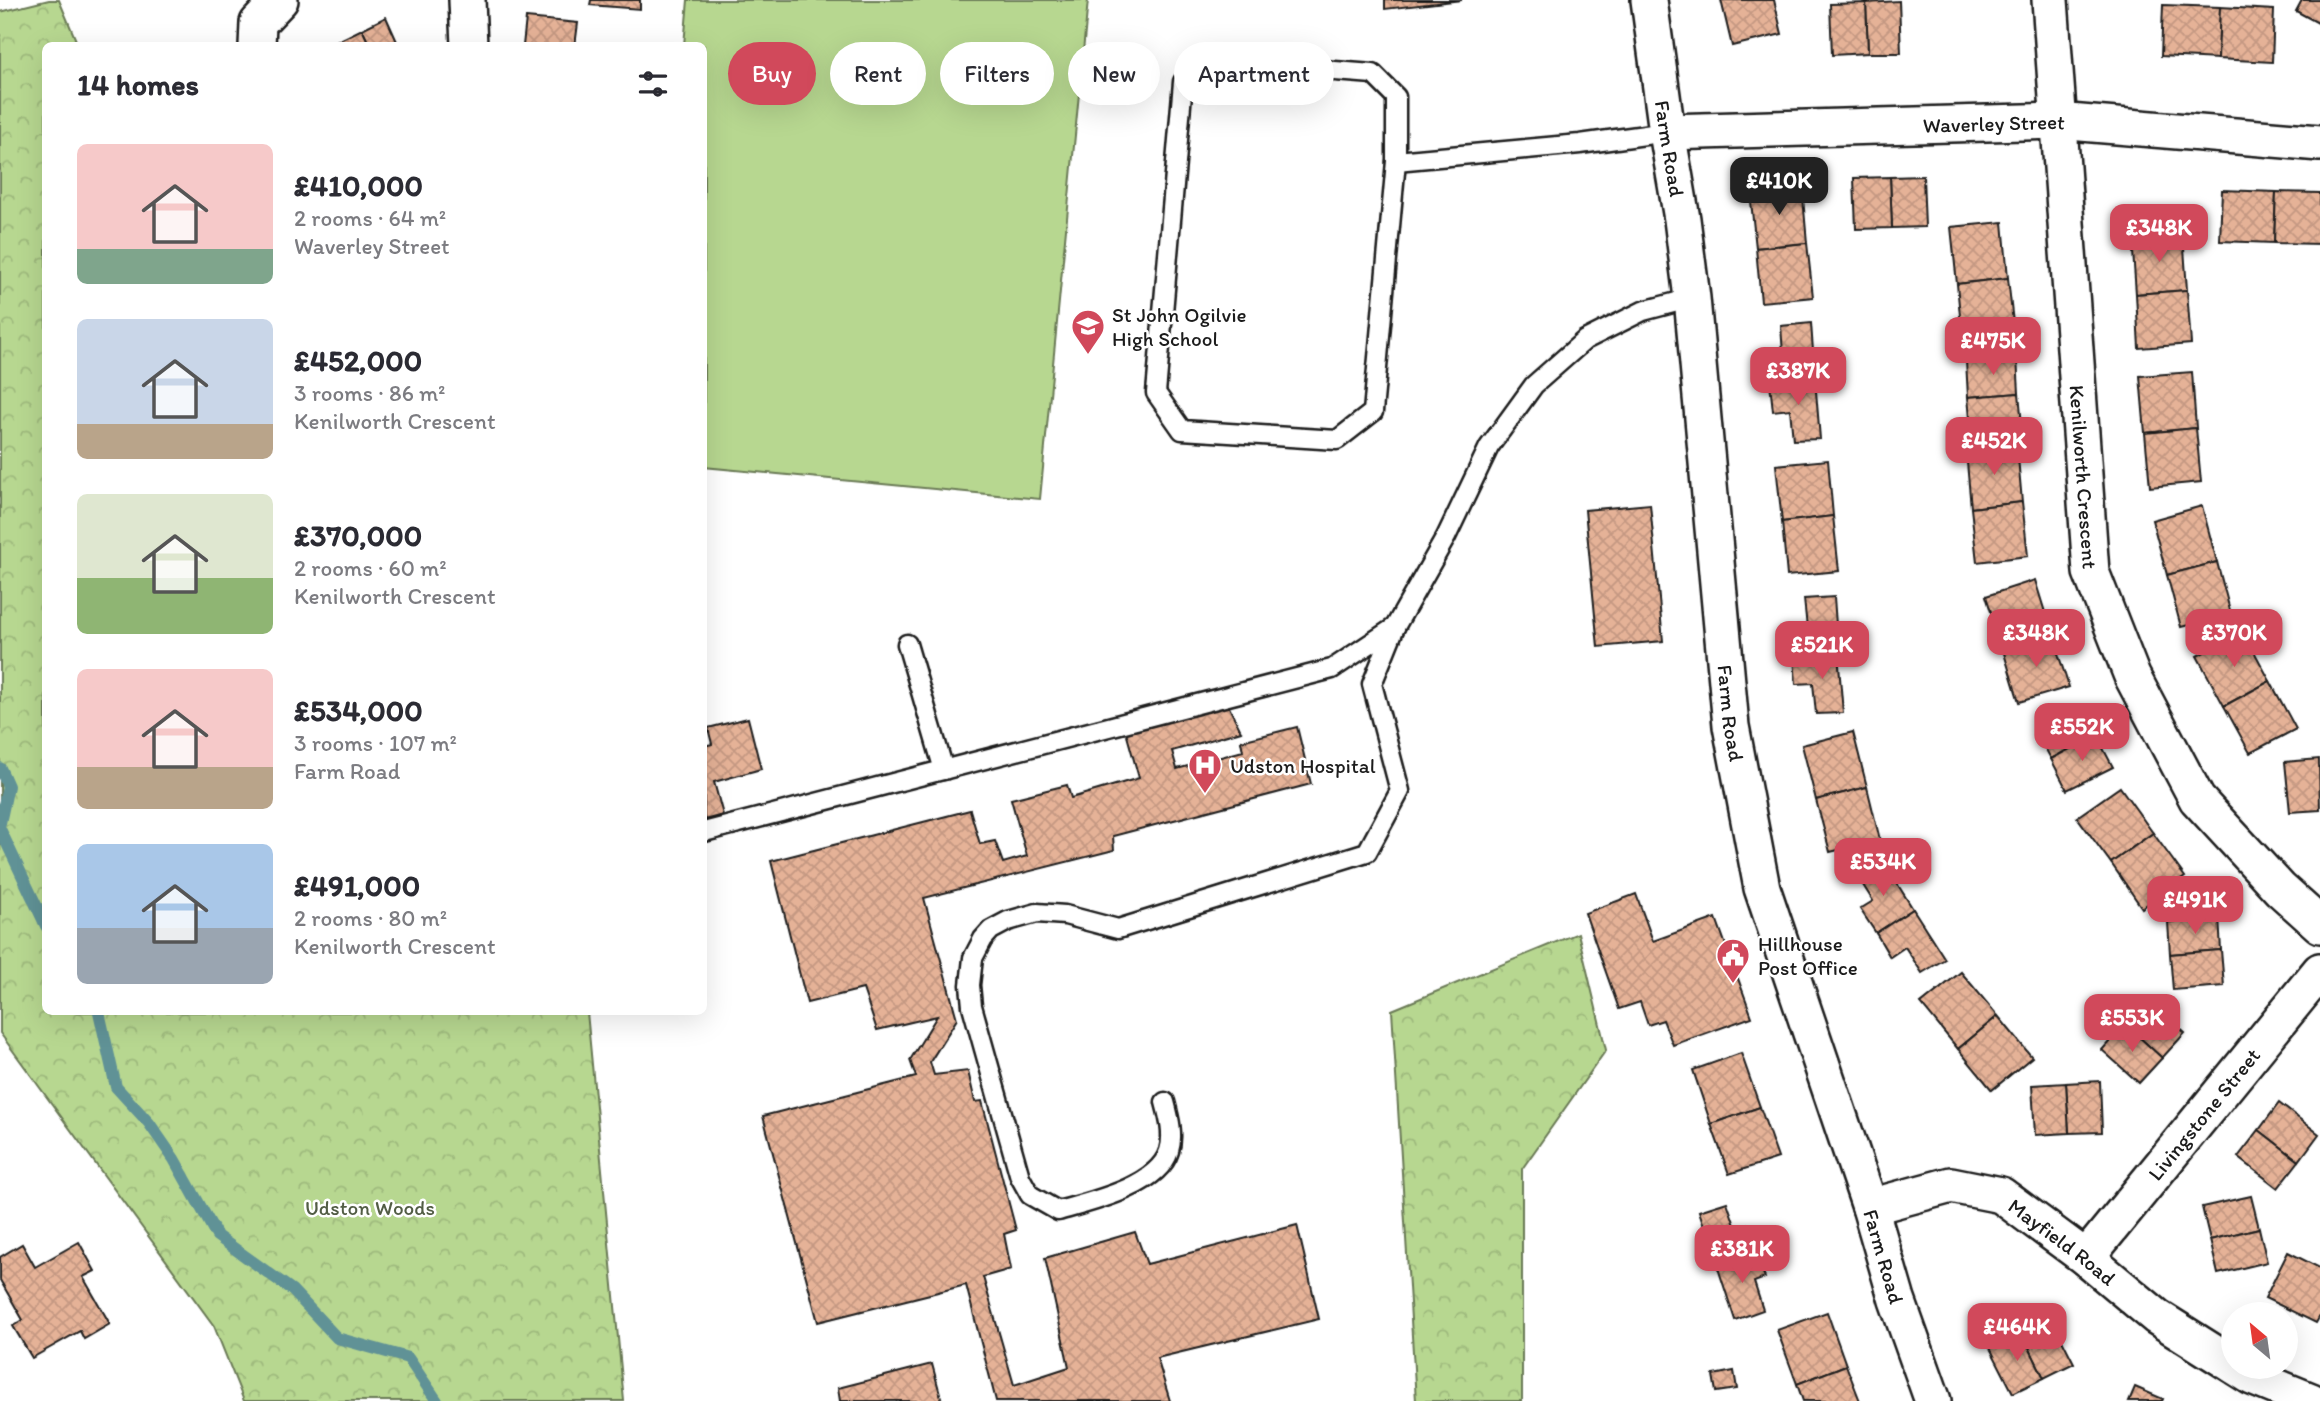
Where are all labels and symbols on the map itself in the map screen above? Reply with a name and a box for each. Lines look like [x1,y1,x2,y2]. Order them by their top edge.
street label: Farm Road [1650,99,1691,199]
street label: Waverley Street [1922,109,2066,137]
pin: £410K [1730,158,1828,217]
pin: £348K [2110,204,2208,264]
place label: St John Ogilvie High School [1112,302,1247,351]
school or university icon: St John Ogilvie High School [1069,307,1107,356]
pin: £475K [1944,318,2042,377]
pin: £387K [1749,348,1847,407]
street label: Kenilworth Crescent [2065,384,2103,570]
pin: £452K [1945,418,2043,477]
pin: £348K [1987,610,2085,669]
pin: £370K [2185,610,2283,669]
pin: £521K [1773,622,1871,681]
street label: Farm Road [1713,664,1750,764]
pin: £552K [2033,704,2131,763]
hospital icon: Udston Hospital [1186,746,1224,795]
place label: Udston Hospital [1230,753,1376,778]
pin: £534K [1834,838,1932,898]
pin: £491K [2146,876,2244,936]
place label: Hillhouse Post Office [1758,931,1858,980]
public building icon: Hillhouse Post Office [1714,936,1752,985]
pin: £553K [2083,995,2181,1054]
street label: Livingstone Street [2142,1043,2265,1185]
street label: Mayfield Road [2004,1193,2122,1291]
park label: Udston Woods [305,1195,435,1220]
street label: Farm Road [1859,1206,1910,1307]
pin: £381K [1693,1226,1791,1285]
north arrow [2221,1302,2298,1379]
pin: £464K [1968,1304,2066,1363]

